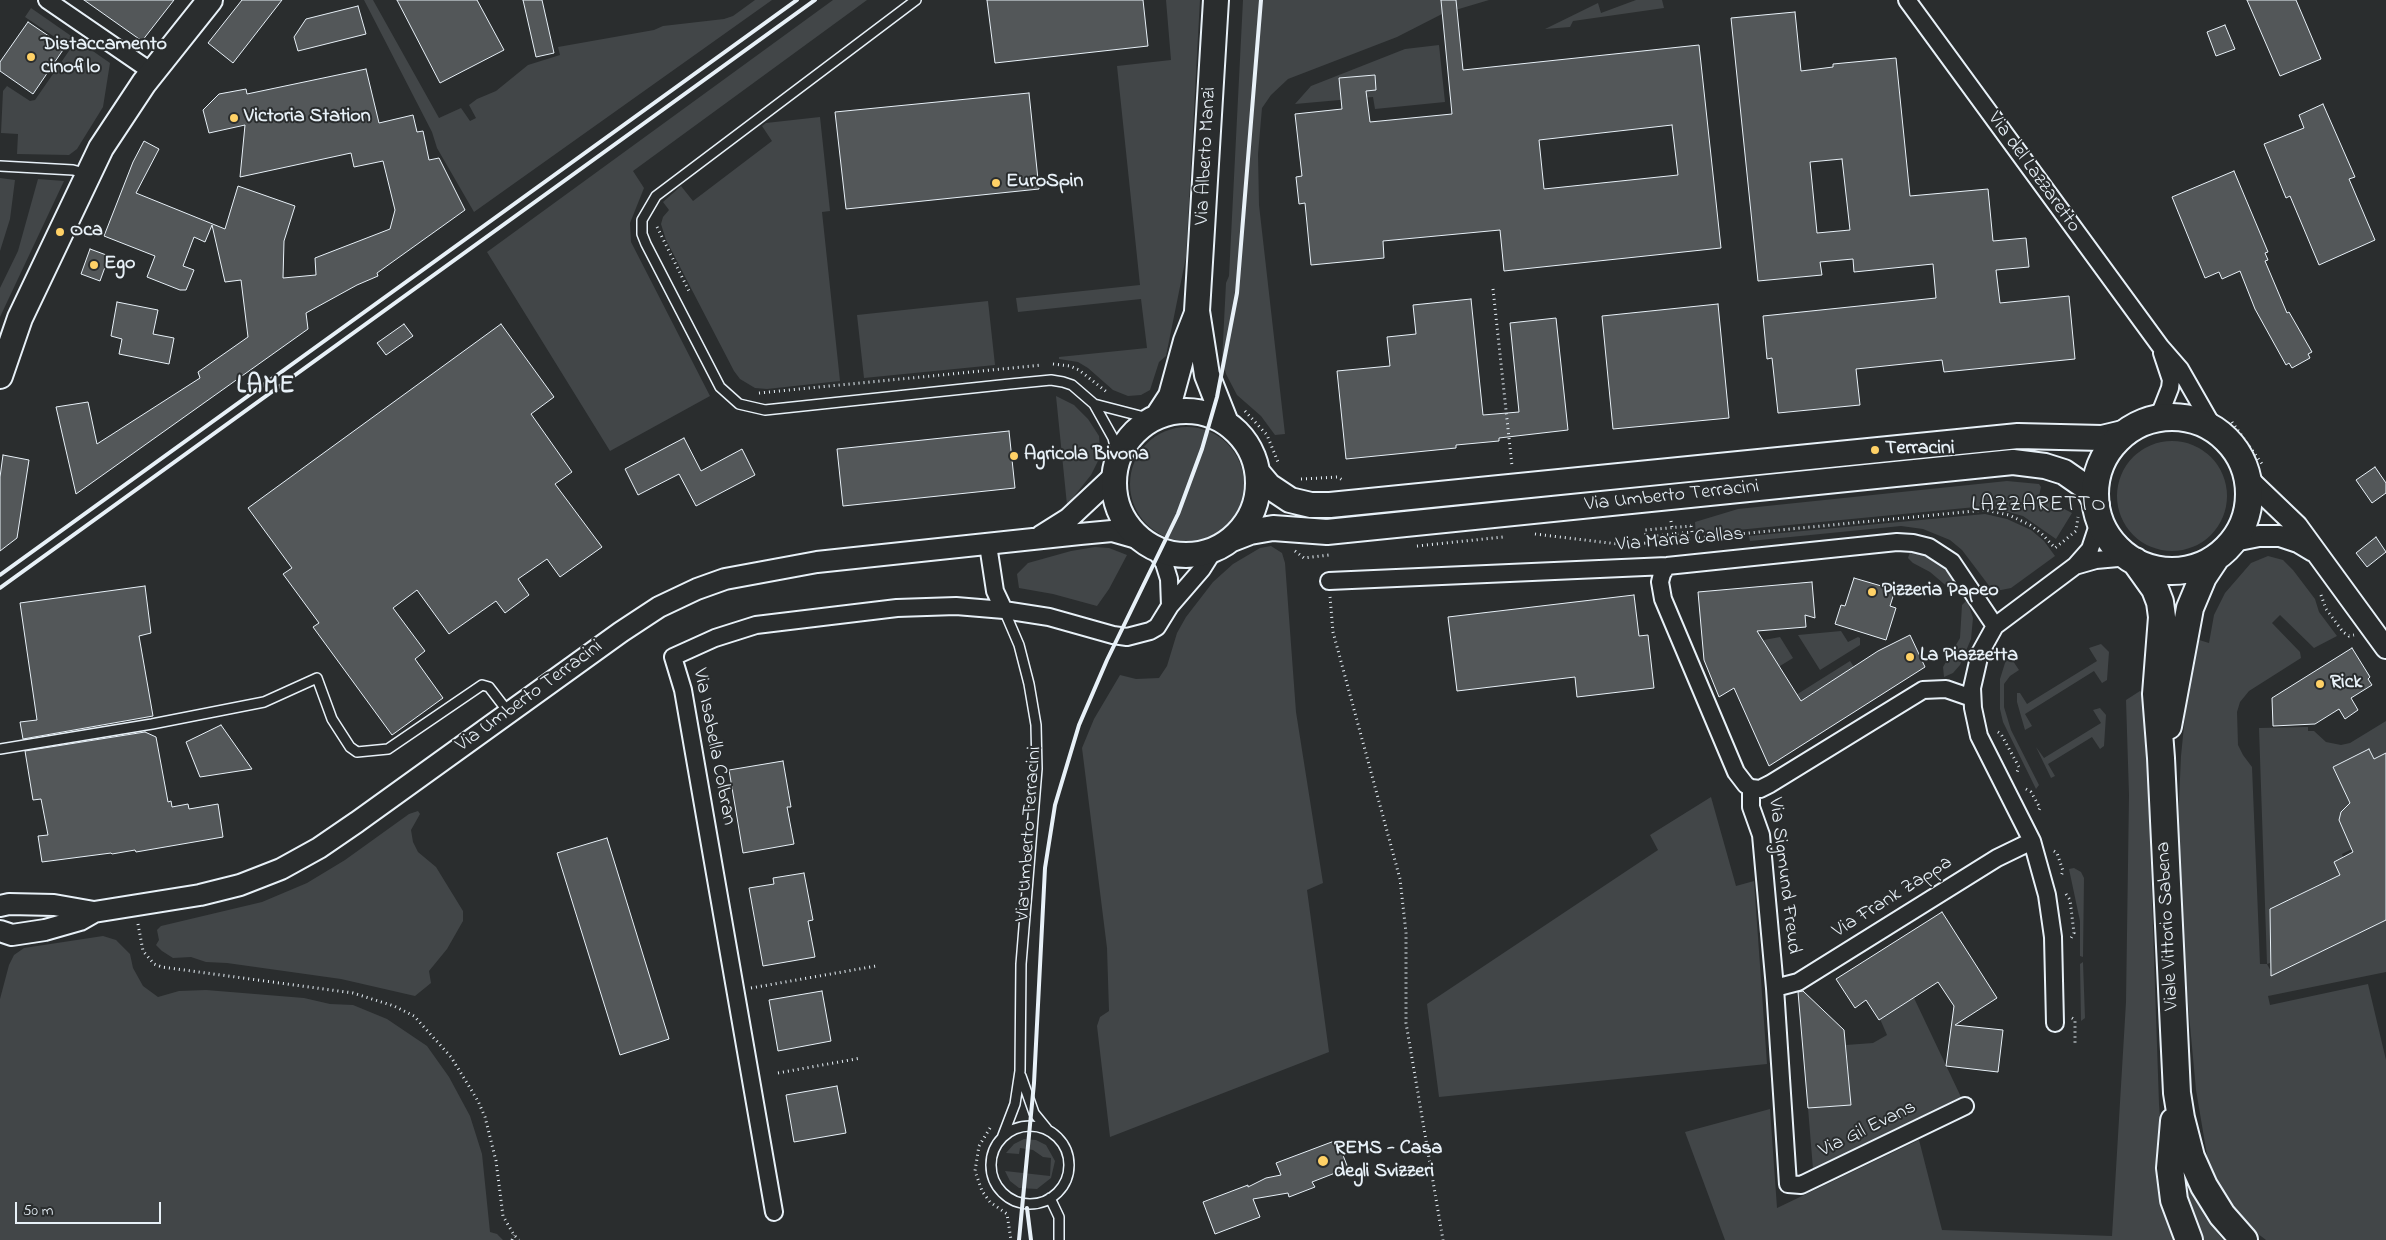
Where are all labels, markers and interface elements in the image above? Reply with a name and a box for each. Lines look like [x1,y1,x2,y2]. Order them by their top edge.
place label: Distaccamento cinofilo [41,34,167,81]
marker: Distaccamento cinofilo [25,51,37,63]
street label: Via Alberto Manzi [1191,86,1223,226]
place label: Victoria Station [244,106,371,130]
street label: Via del Lazzaretto [1981,108,2085,238]
marker: Victoria Station [228,112,240,124]
place label: EuroSpin [1006,171,1083,195]
marker: EuroSpin [990,177,1002,189]
place label: Oca [70,220,103,244]
marker: Oca [54,226,66,238]
place label: Ego [104,253,136,277]
marker: Ego [88,259,100,271]
district label: LAME [236,373,296,403]
place label: Terracini [1885,438,1955,462]
place label: Agricola Bivona [1024,444,1149,468]
marker: Terracini [1869,444,1881,456]
marker: Agricola Bivona [1008,450,1020,462]
street label: Via Umberto Terracini [1584,476,1760,518]
district label: LAZZARETTO [1970,493,2108,519]
street label: Via Maria Callas [1615,523,1745,559]
place label: Pizzeria Papeo [1882,580,1999,604]
marker: Pizzeria Papeo [1866,586,1878,598]
street label: Via Umberto Terracini [452,636,608,758]
place label: La Piazzetta [1920,645,2018,669]
marker: La Piazzetta [1904,651,1916,663]
street label: Via Isabella Colbran [686,667,740,827]
place label: Rick [2330,672,2362,696]
marker: Rick [2314,678,2326,690]
street label: Via Umberto Terracini [1012,746,1048,922]
street label: Via Sigmund Freud [1761,796,1805,956]
street label: Viale Vittorio Sabena [2153,841,2185,1011]
street label: Via Frank Zappa [1829,852,1957,944]
street label: Via Gil Evans [1816,1096,1920,1164]
place label: REMS - Casa degli Svizzeri [1334,1138,1442,1185]
marker: REMS - Casa degli Svizzeri [1316,1154,1330,1168]
scale bar [18,1192,164,1224]
text: 50 m [23,1200,53,1222]

